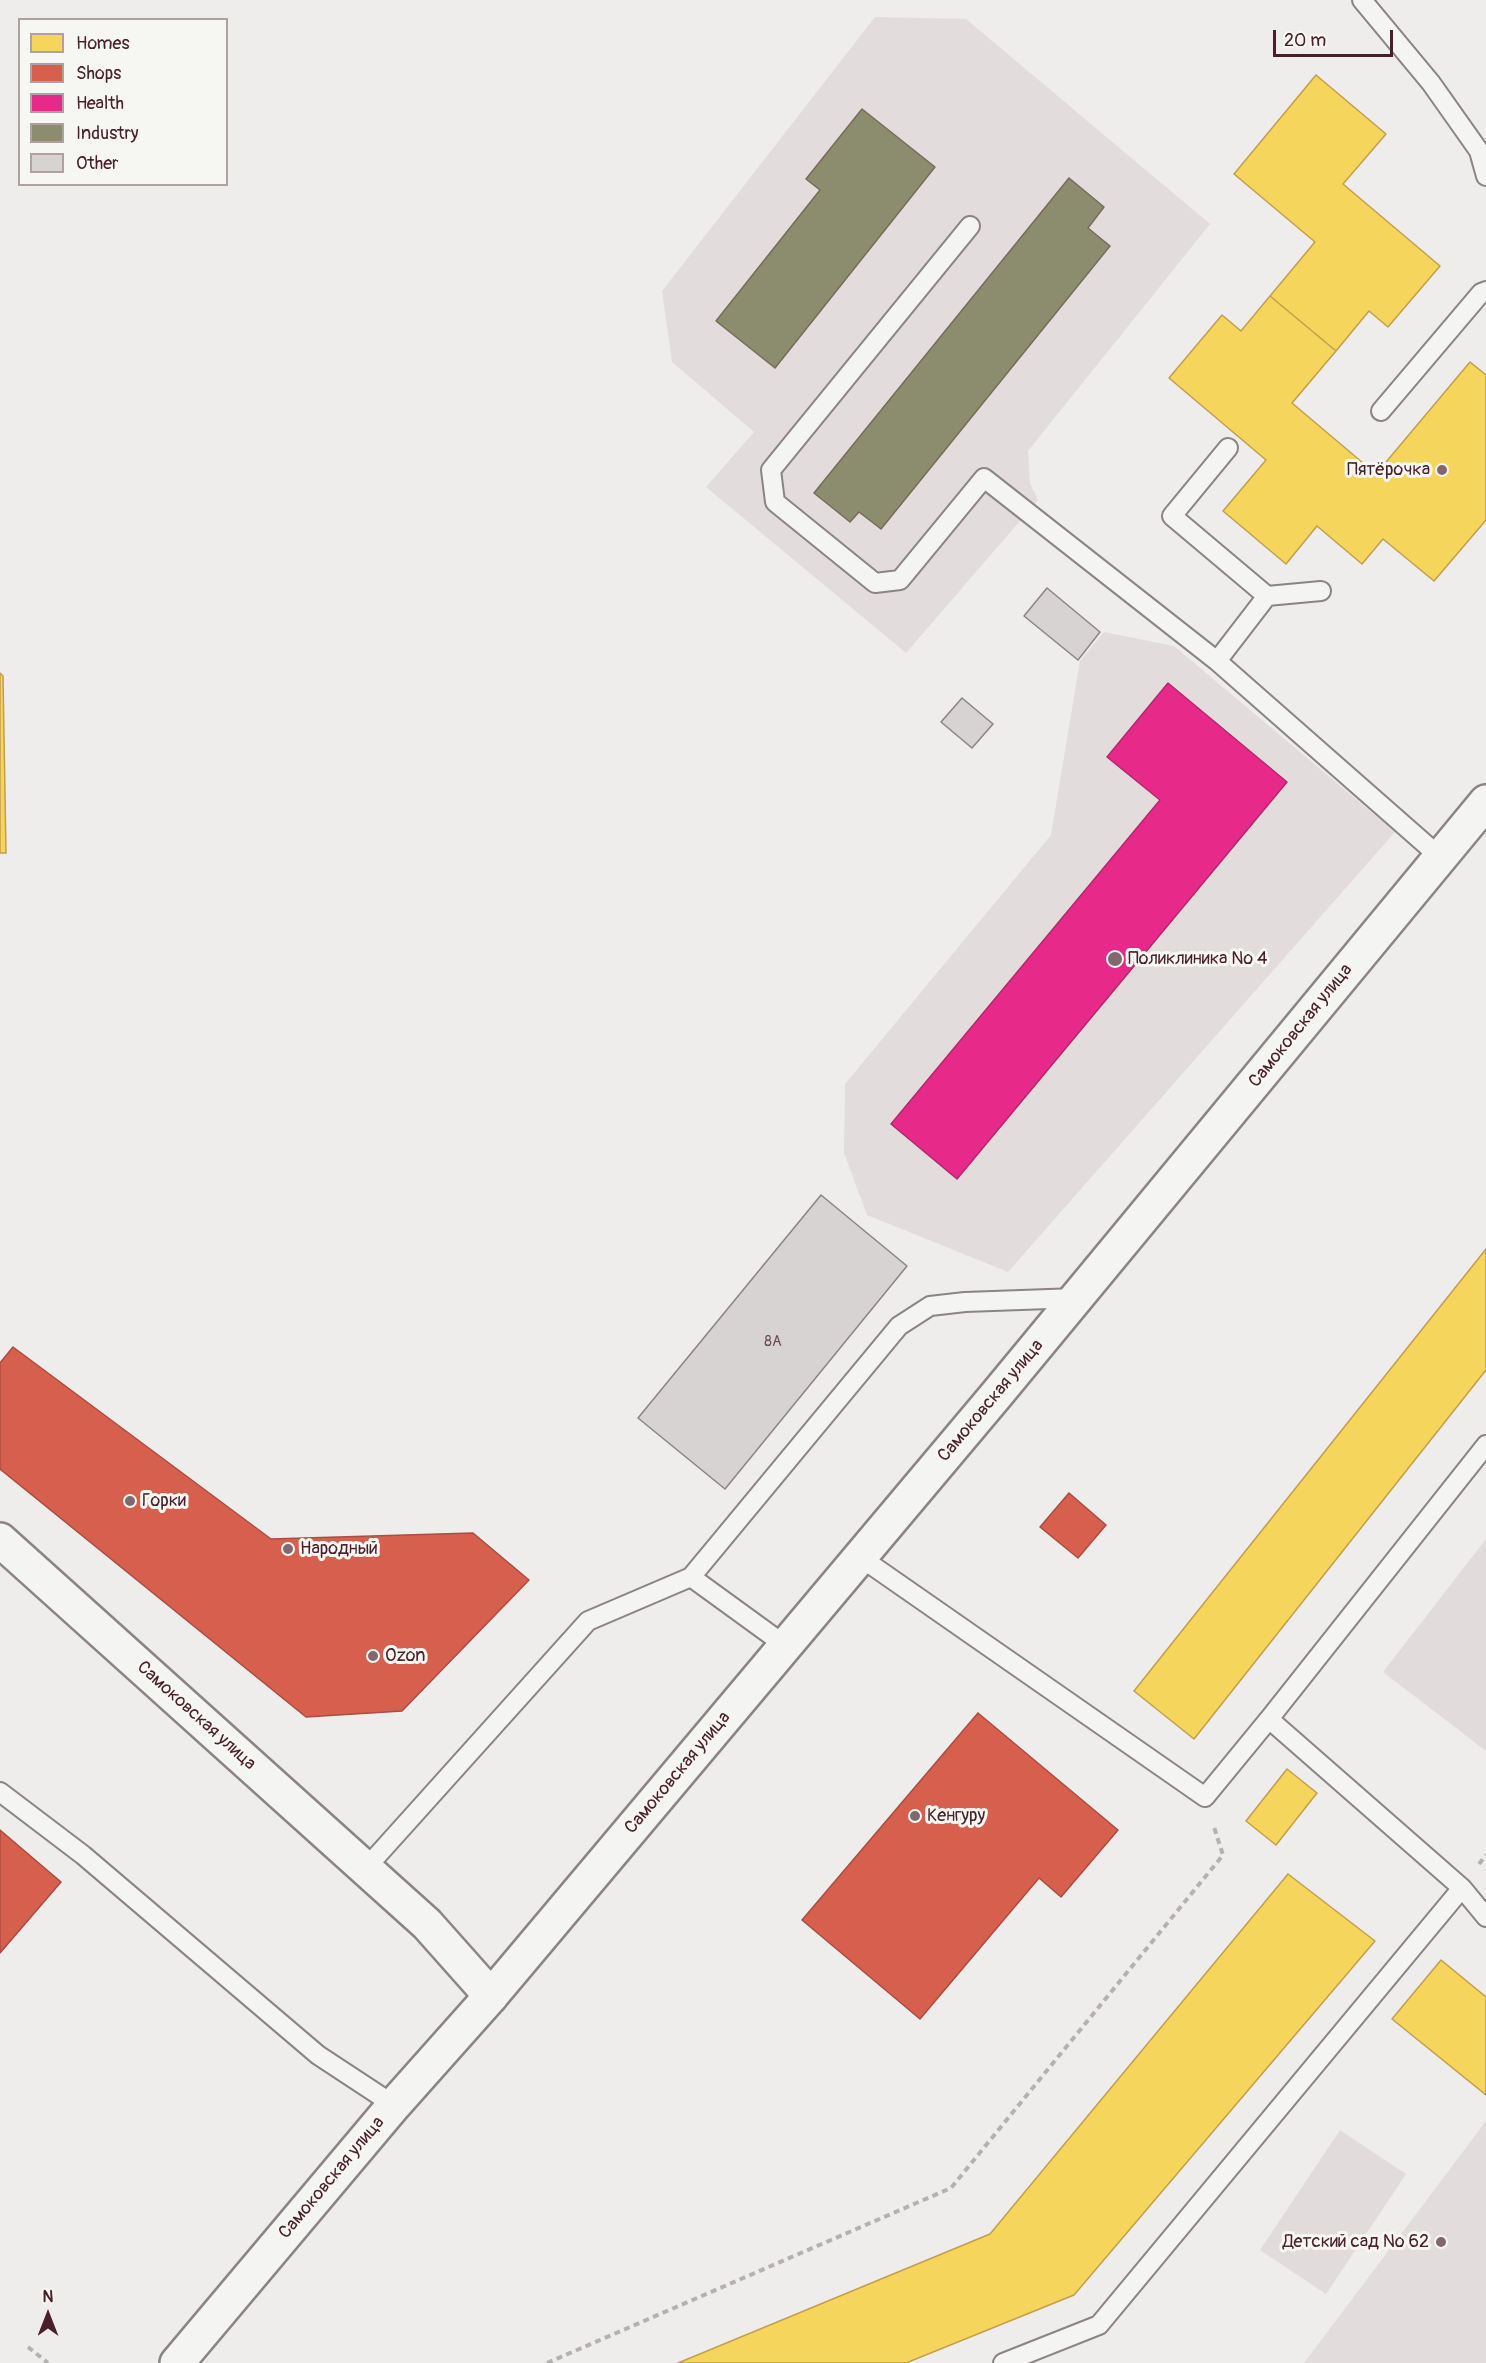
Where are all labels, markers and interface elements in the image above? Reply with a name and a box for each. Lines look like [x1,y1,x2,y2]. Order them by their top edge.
legend [18,18,228,186]
scale bar [1276,18,1396,56]
text: 20 m [1284,29,1326,52]
text: Homes [76,32,129,55]
text: Shops [76,62,121,85]
text: Health [76,92,124,115]
text: Industry [76,122,139,145]
text: Other [76,152,118,175]
place label: Пятёрочка [1347,459,1430,481]
marker: Пятёрочка [1435,463,1449,477]
place label: Поликлиника № 4 [1128,948,1267,970]
marker: Поликлиника № 4 [1106,950,1124,968]
street label: Самоковская улица [1245,960,1357,1092]
house number: 8А [764,1333,782,1351]
street label: Самоковская улица [934,1336,1048,1466]
place label: Горки [142,1490,186,1512]
marker: Горки [123,1494,137,1508]
place label: Народный [300,1538,378,1560]
marker: Народный [281,1542,295,1556]
place label: Ozon [385,1645,425,1667]
marker: Ozon [366,1649,380,1663]
street label: Самоковская улица [132,1657,260,1775]
street label: Самоковская улица [621,1708,735,1838]
place label: Кенгуру [927,1805,985,1827]
marker: Кенгуру [908,1809,922,1823]
street label: Самоковская улица [275,2113,389,2243]
place label: Детский сад № 62 [1283,2231,1429,2253]
marker: Детский сад № 62 [1434,2235,1448,2249]
north arrow [18,2285,78,2345]
text: N [43,2287,53,2307]

